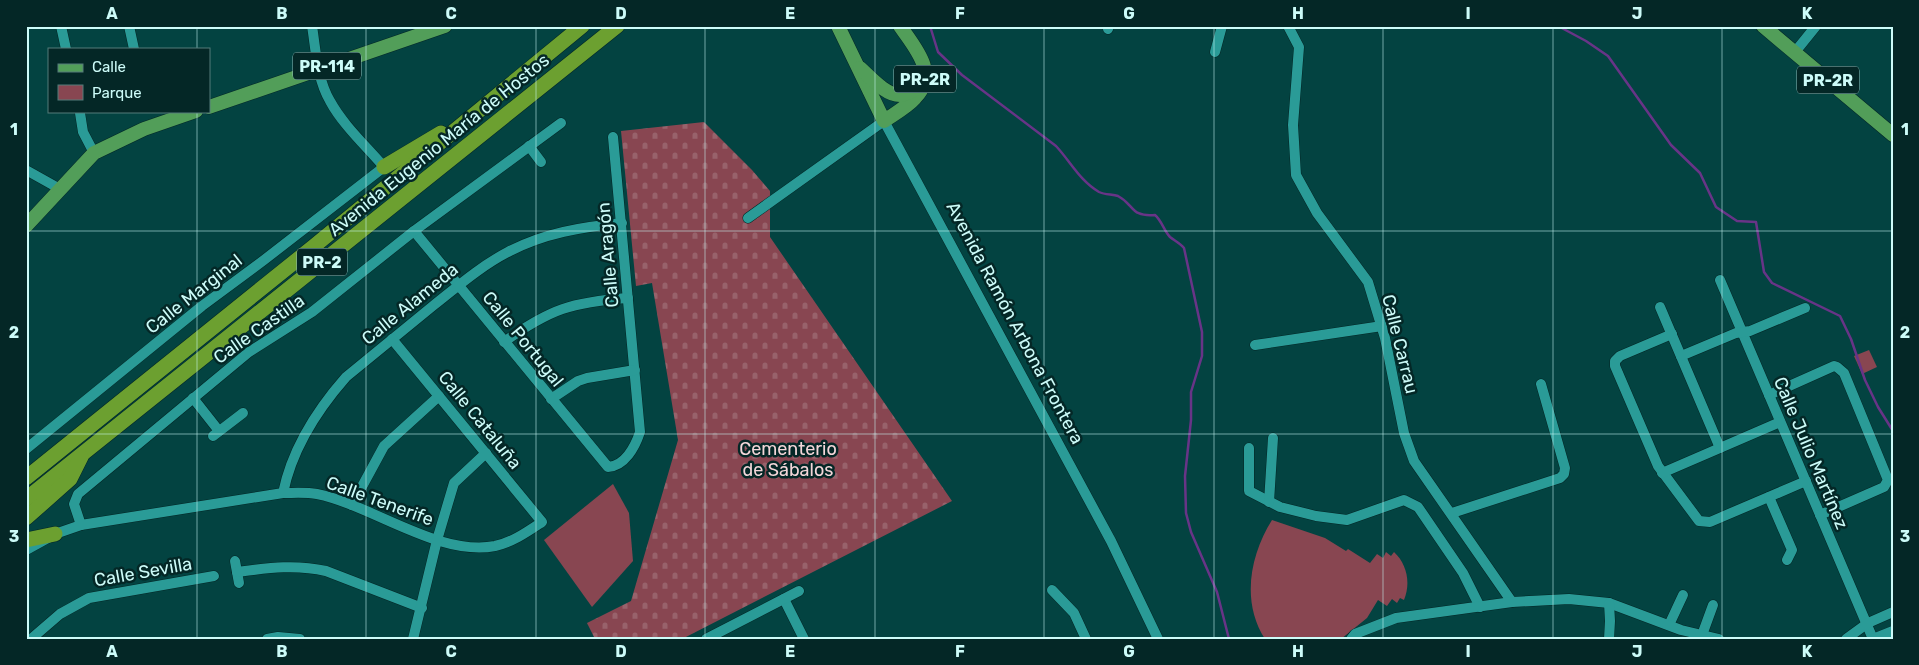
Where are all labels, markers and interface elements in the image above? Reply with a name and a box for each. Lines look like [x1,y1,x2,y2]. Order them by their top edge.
text: A [106,4,118,23]
text: B [276,4,288,23]
text: C [445,4,457,23]
text: D [615,4,627,23]
text: E [785,4,795,23]
text: F [955,4,965,23]
text: G [1123,4,1135,23]
text: H [1292,4,1304,23]
text: I [1465,4,1471,23]
text: J [1632,4,1642,23]
text: K [1802,4,1813,23]
legend [48,48,210,112]
street label: Avenida Eugenio María de Hostos [324,49,554,241]
road number: PR-114 [293,52,361,80]
text: Calle [92,58,126,76]
road number: PR-2R [894,66,956,92]
road number: PR-2R [1797,66,1859,94]
text: Parque [92,84,142,102]
text: 1 [10,120,18,139]
text: 1 [1901,120,1909,139]
street label: Avenida Ramón Arbona Frontera [942,198,1088,448]
street label: Calle Aragón [592,202,624,308]
road number: PR-2 [297,248,347,276]
street label: Calle Marginal [141,250,247,338]
street label: Calle Alameda [357,258,463,350]
street label: Calle Portugal [478,287,568,391]
street label: Calle Castilla [209,289,309,369]
street label: Calle Carrau [1377,292,1423,396]
text: 2 [9,323,19,342]
text: 2 [1900,323,1910,342]
street label: Calle Cataluña [434,366,526,474]
street label: Calle Julio Martínez [1769,373,1853,533]
park label: Cementerio de Sábalos [739,438,837,481]
street label: Calle Tenerife [323,471,437,531]
text: 3 [9,527,19,546]
text: 3 [1900,527,1910,546]
street label: Calle Sevilla [92,553,194,591]
text: A [106,642,118,661]
text: B [276,642,288,661]
text: C [445,642,457,661]
text: D [615,642,627,661]
text: E [785,642,795,661]
text: F [955,642,965,661]
text: G [1123,642,1135,661]
text: H [1292,642,1304,661]
text: I [1465,642,1471,661]
text: J [1632,642,1642,661]
text: K [1802,642,1813,661]

